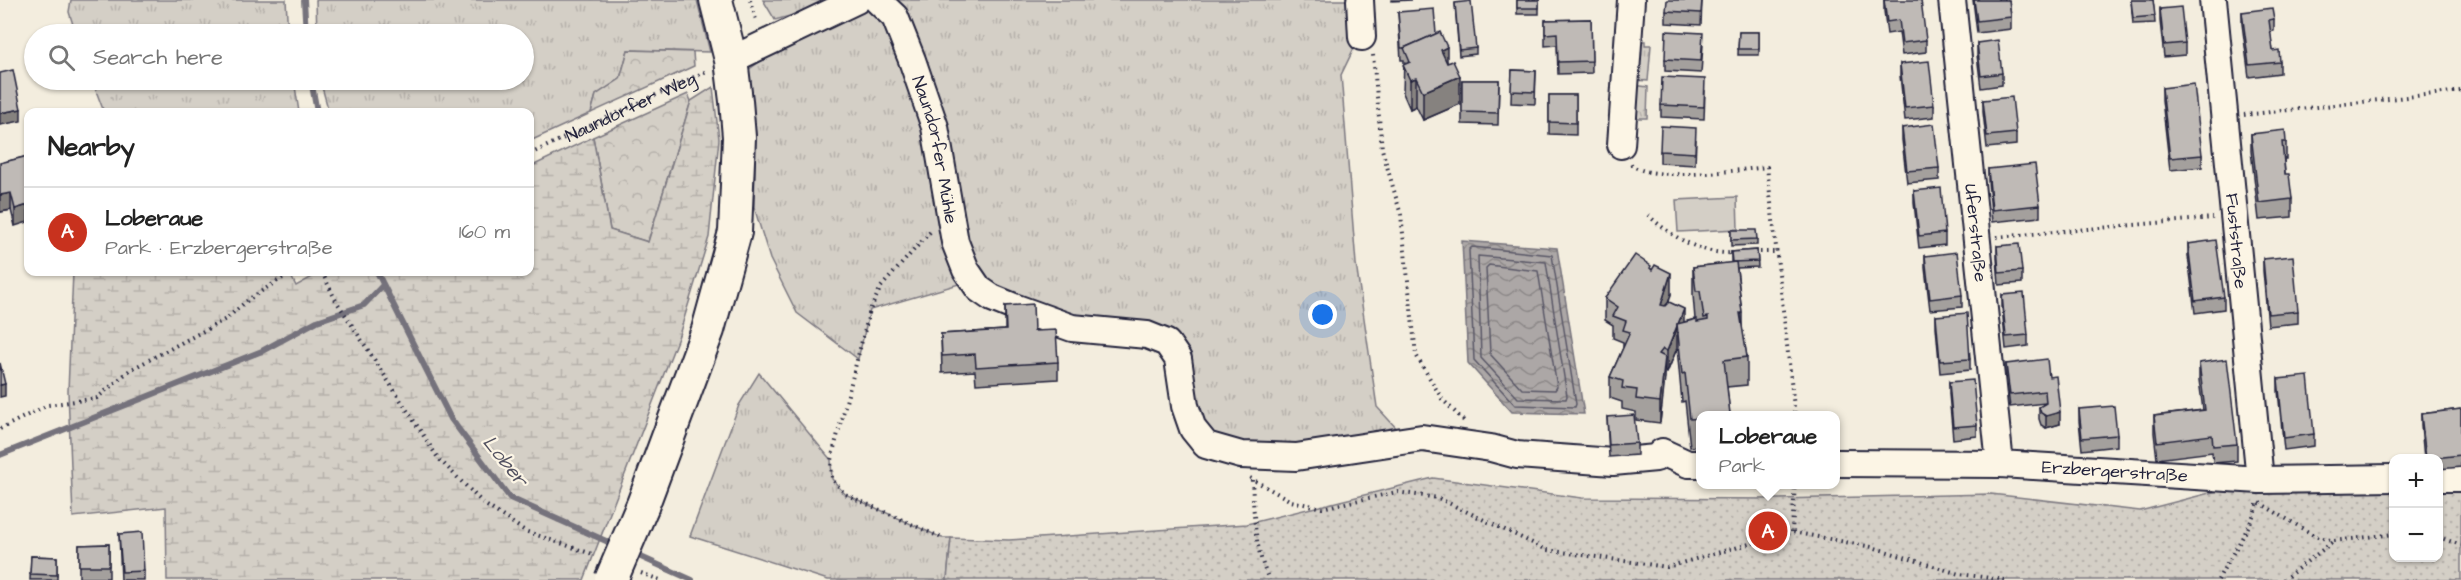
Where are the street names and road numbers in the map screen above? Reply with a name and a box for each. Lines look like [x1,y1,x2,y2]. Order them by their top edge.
street label: Naundorfer Weg [561,65,700,148]
street label: Naundorfer Mühle [906,72,964,226]
street label: Uferstraße [1959,182,1994,283]
street label: Fuststraße [2219,192,2254,290]
street label: Erzbergerstraße [2041,454,2189,488]

